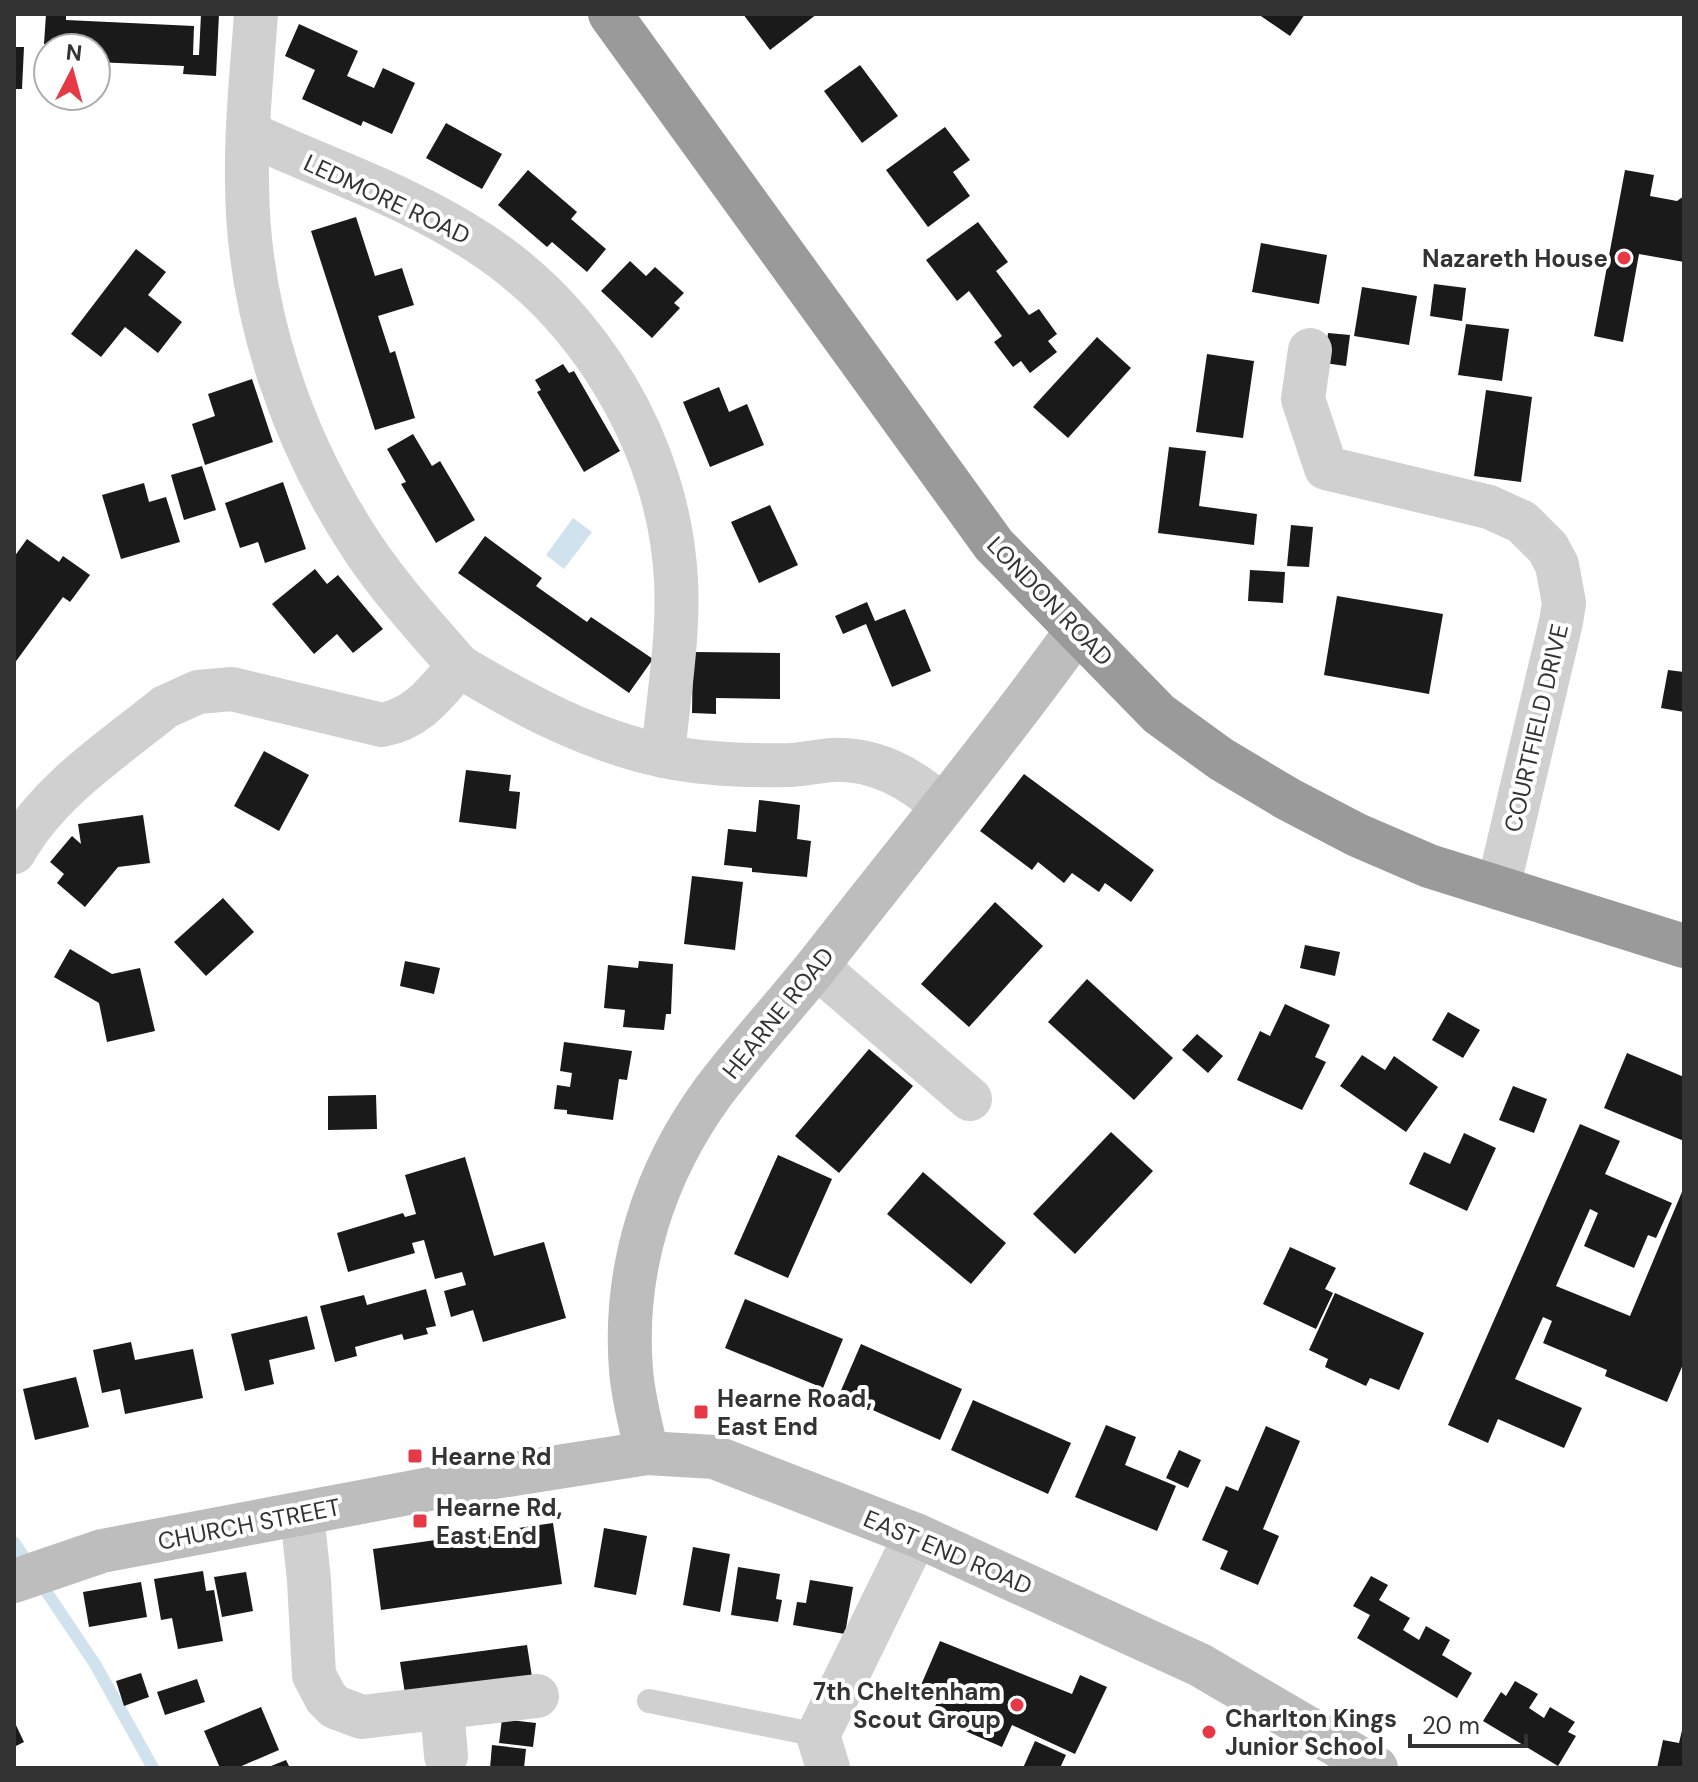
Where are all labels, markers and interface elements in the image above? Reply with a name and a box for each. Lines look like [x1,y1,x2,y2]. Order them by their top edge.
north arrow [32,32,112,112]
text: N [65,37,84,68]
street label: LEDMORE ROAD [299,147,475,251]
place label: Nazareth House [1422,243,1608,274]
marker: Nazareth House [1615,249,1633,267]
street label: LONDON ROAD [980,530,1120,672]
street label: COURTFIELD DRIVE [1497,621,1575,835]
street label: HEARNE ROAD [715,941,841,1085]
place label: Hearne Road, East End [717,1383,872,1442]
marker: Hearne Road, East End [692,1403,710,1421]
place label: Hearne Rd [431,1441,552,1472]
marker: Hearne Rd [406,1447,424,1465]
street label: CHURCH STREET [155,1491,343,1557]
place label: Hearne Rd, East End [436,1492,563,1551]
street label: EAST END ROAD [859,1503,1037,1601]
marker: Hearne Rd, East End [411,1512,429,1530]
place label: 7th Cheltenham Scout Group [813,1676,1001,1735]
marker: 7th Cheltenham Scout Group [1008,1696,1026,1714]
scale bar [1410,1698,1526,1748]
place label: Charlton Kings Junior School [1225,1703,1397,1762]
text: 20 m [1422,1710,1480,1741]
marker: Charlton Kings Junior School [1200,1723,1218,1741]

